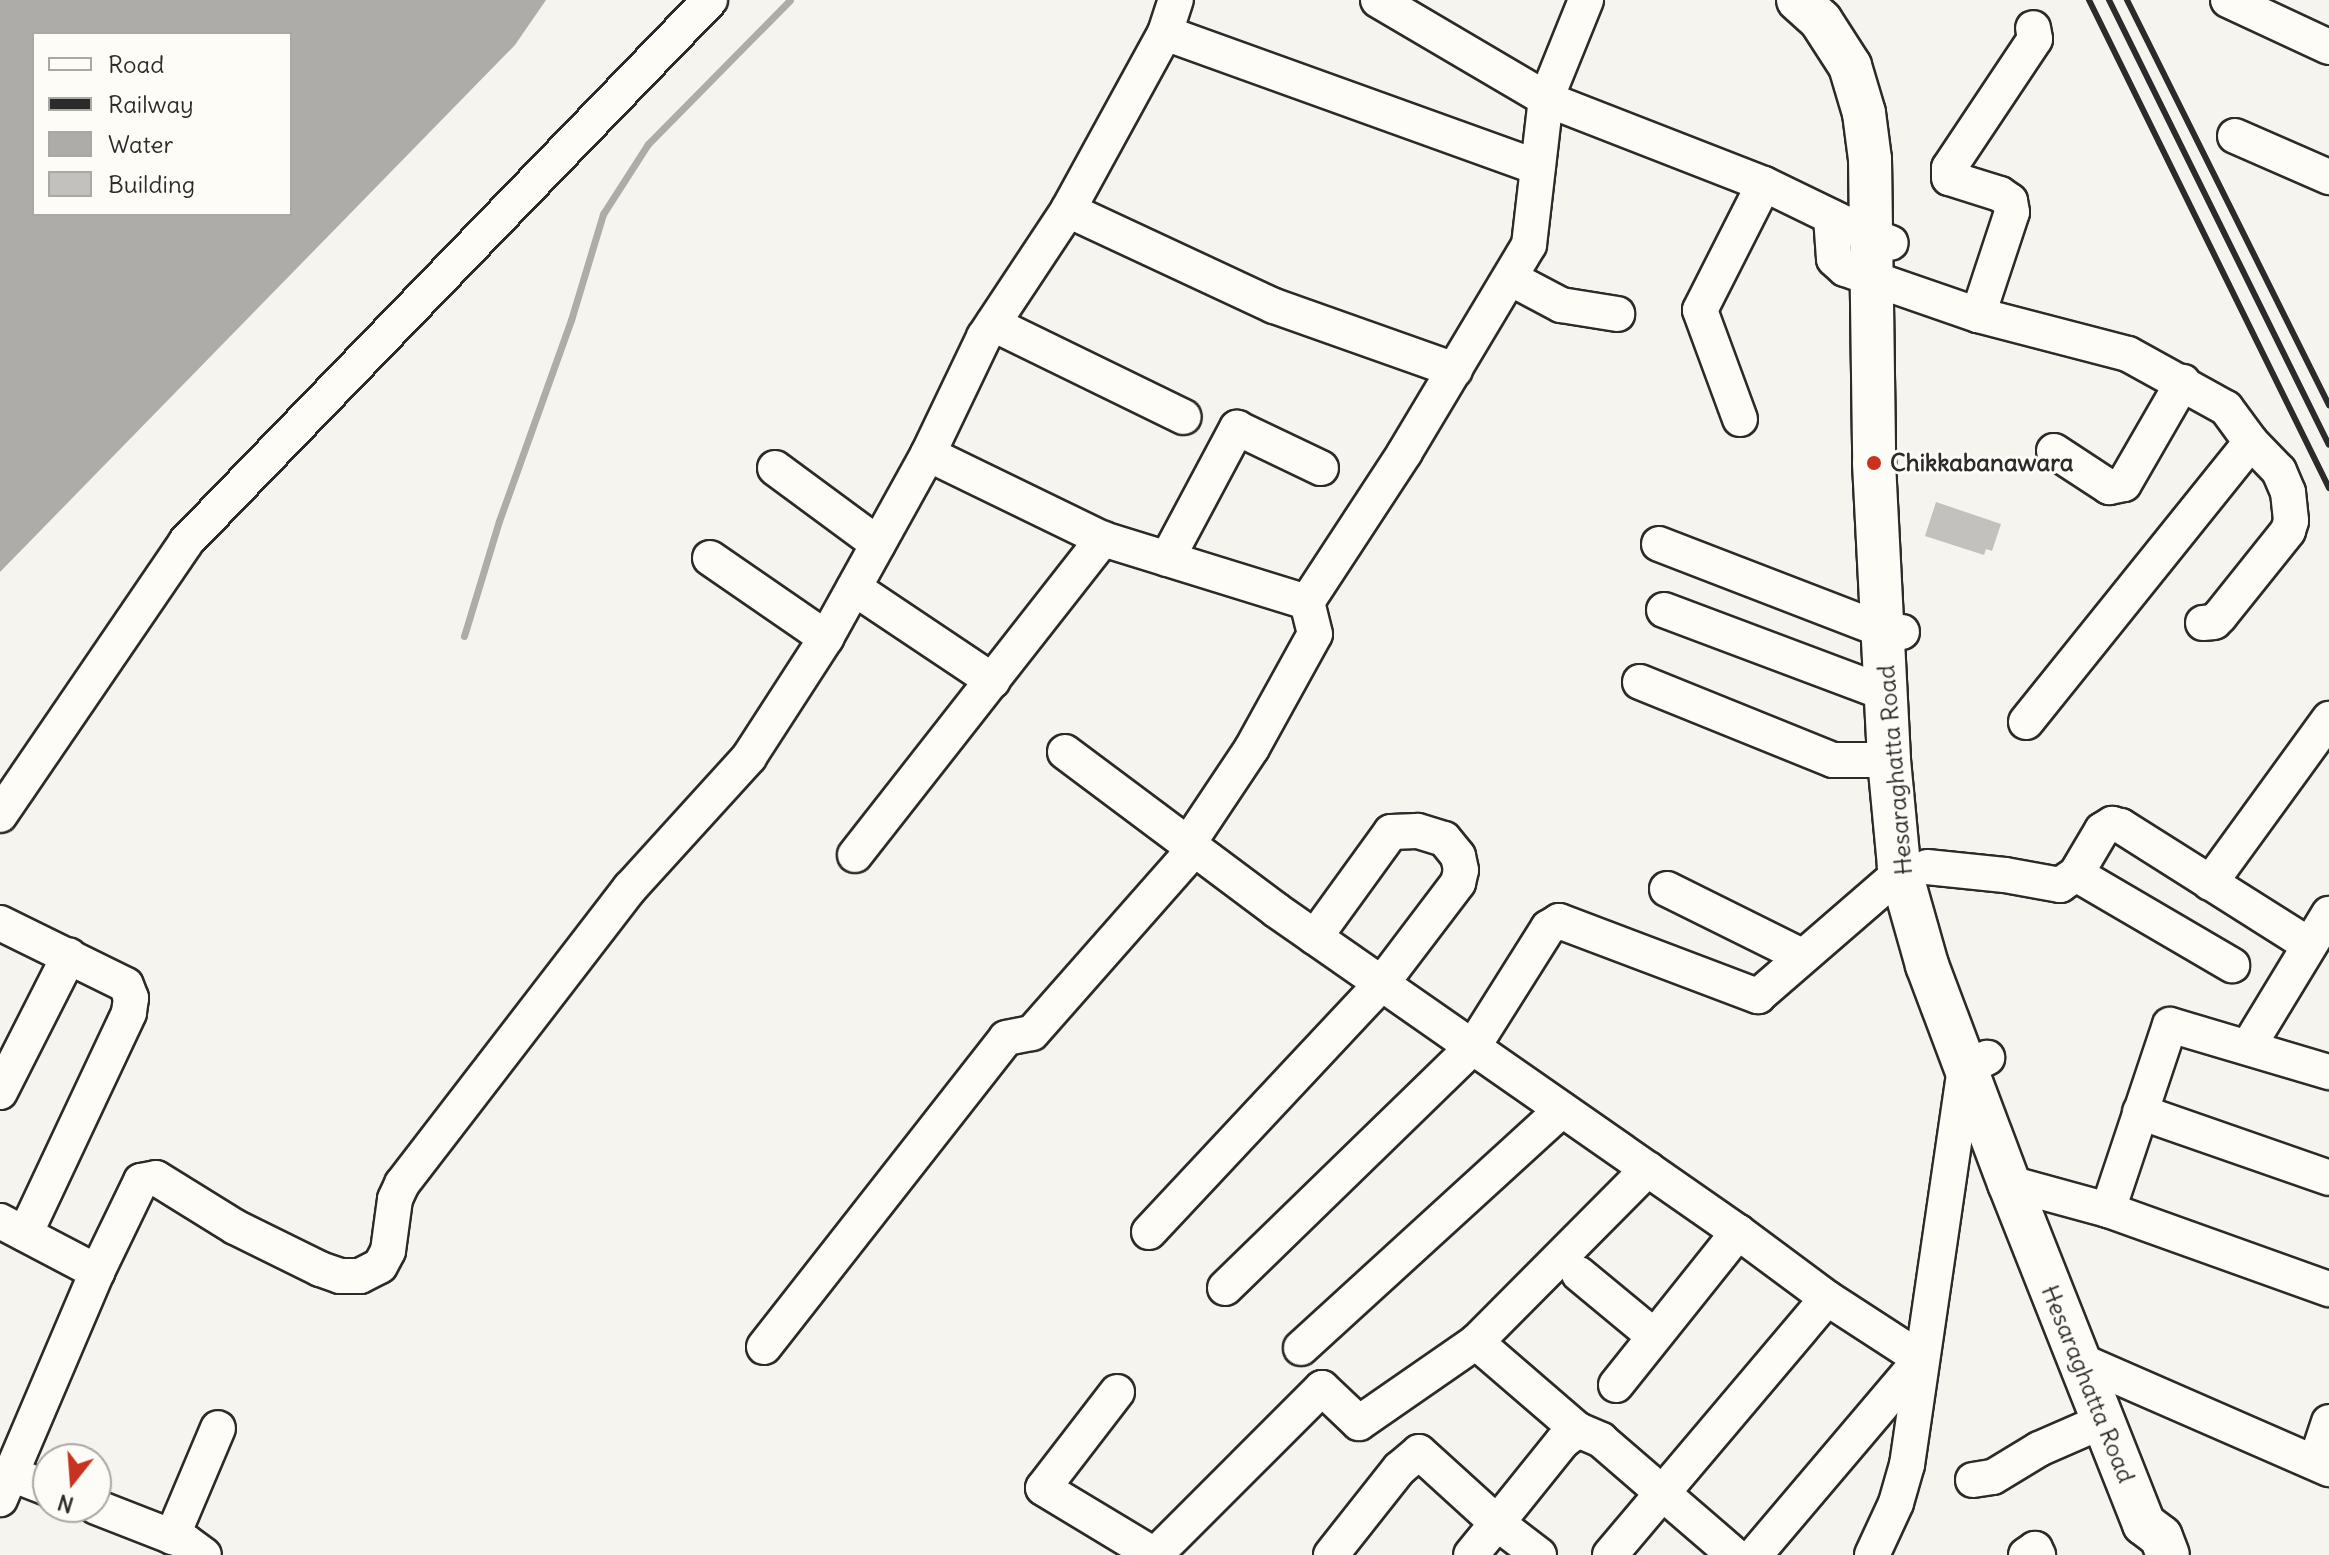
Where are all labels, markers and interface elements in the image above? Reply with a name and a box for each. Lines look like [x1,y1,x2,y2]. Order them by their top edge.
legend [32,32,292,216]
text: Road [108,49,164,79]
text: Railway [108,89,194,119]
text: Water [108,129,173,159]
text: Building [108,169,195,199]
place label: Chikkabanawara [1890,449,2073,477]
marker: Chikkabanawara [1865,454,1883,472]
street label: Hesaraghatta Road [1871,664,1919,876]
street label: Hesaraghatta Road [2035,1281,2141,1487]
north arrow [32,1443,112,1523]
text: N [54,1488,77,1520]

